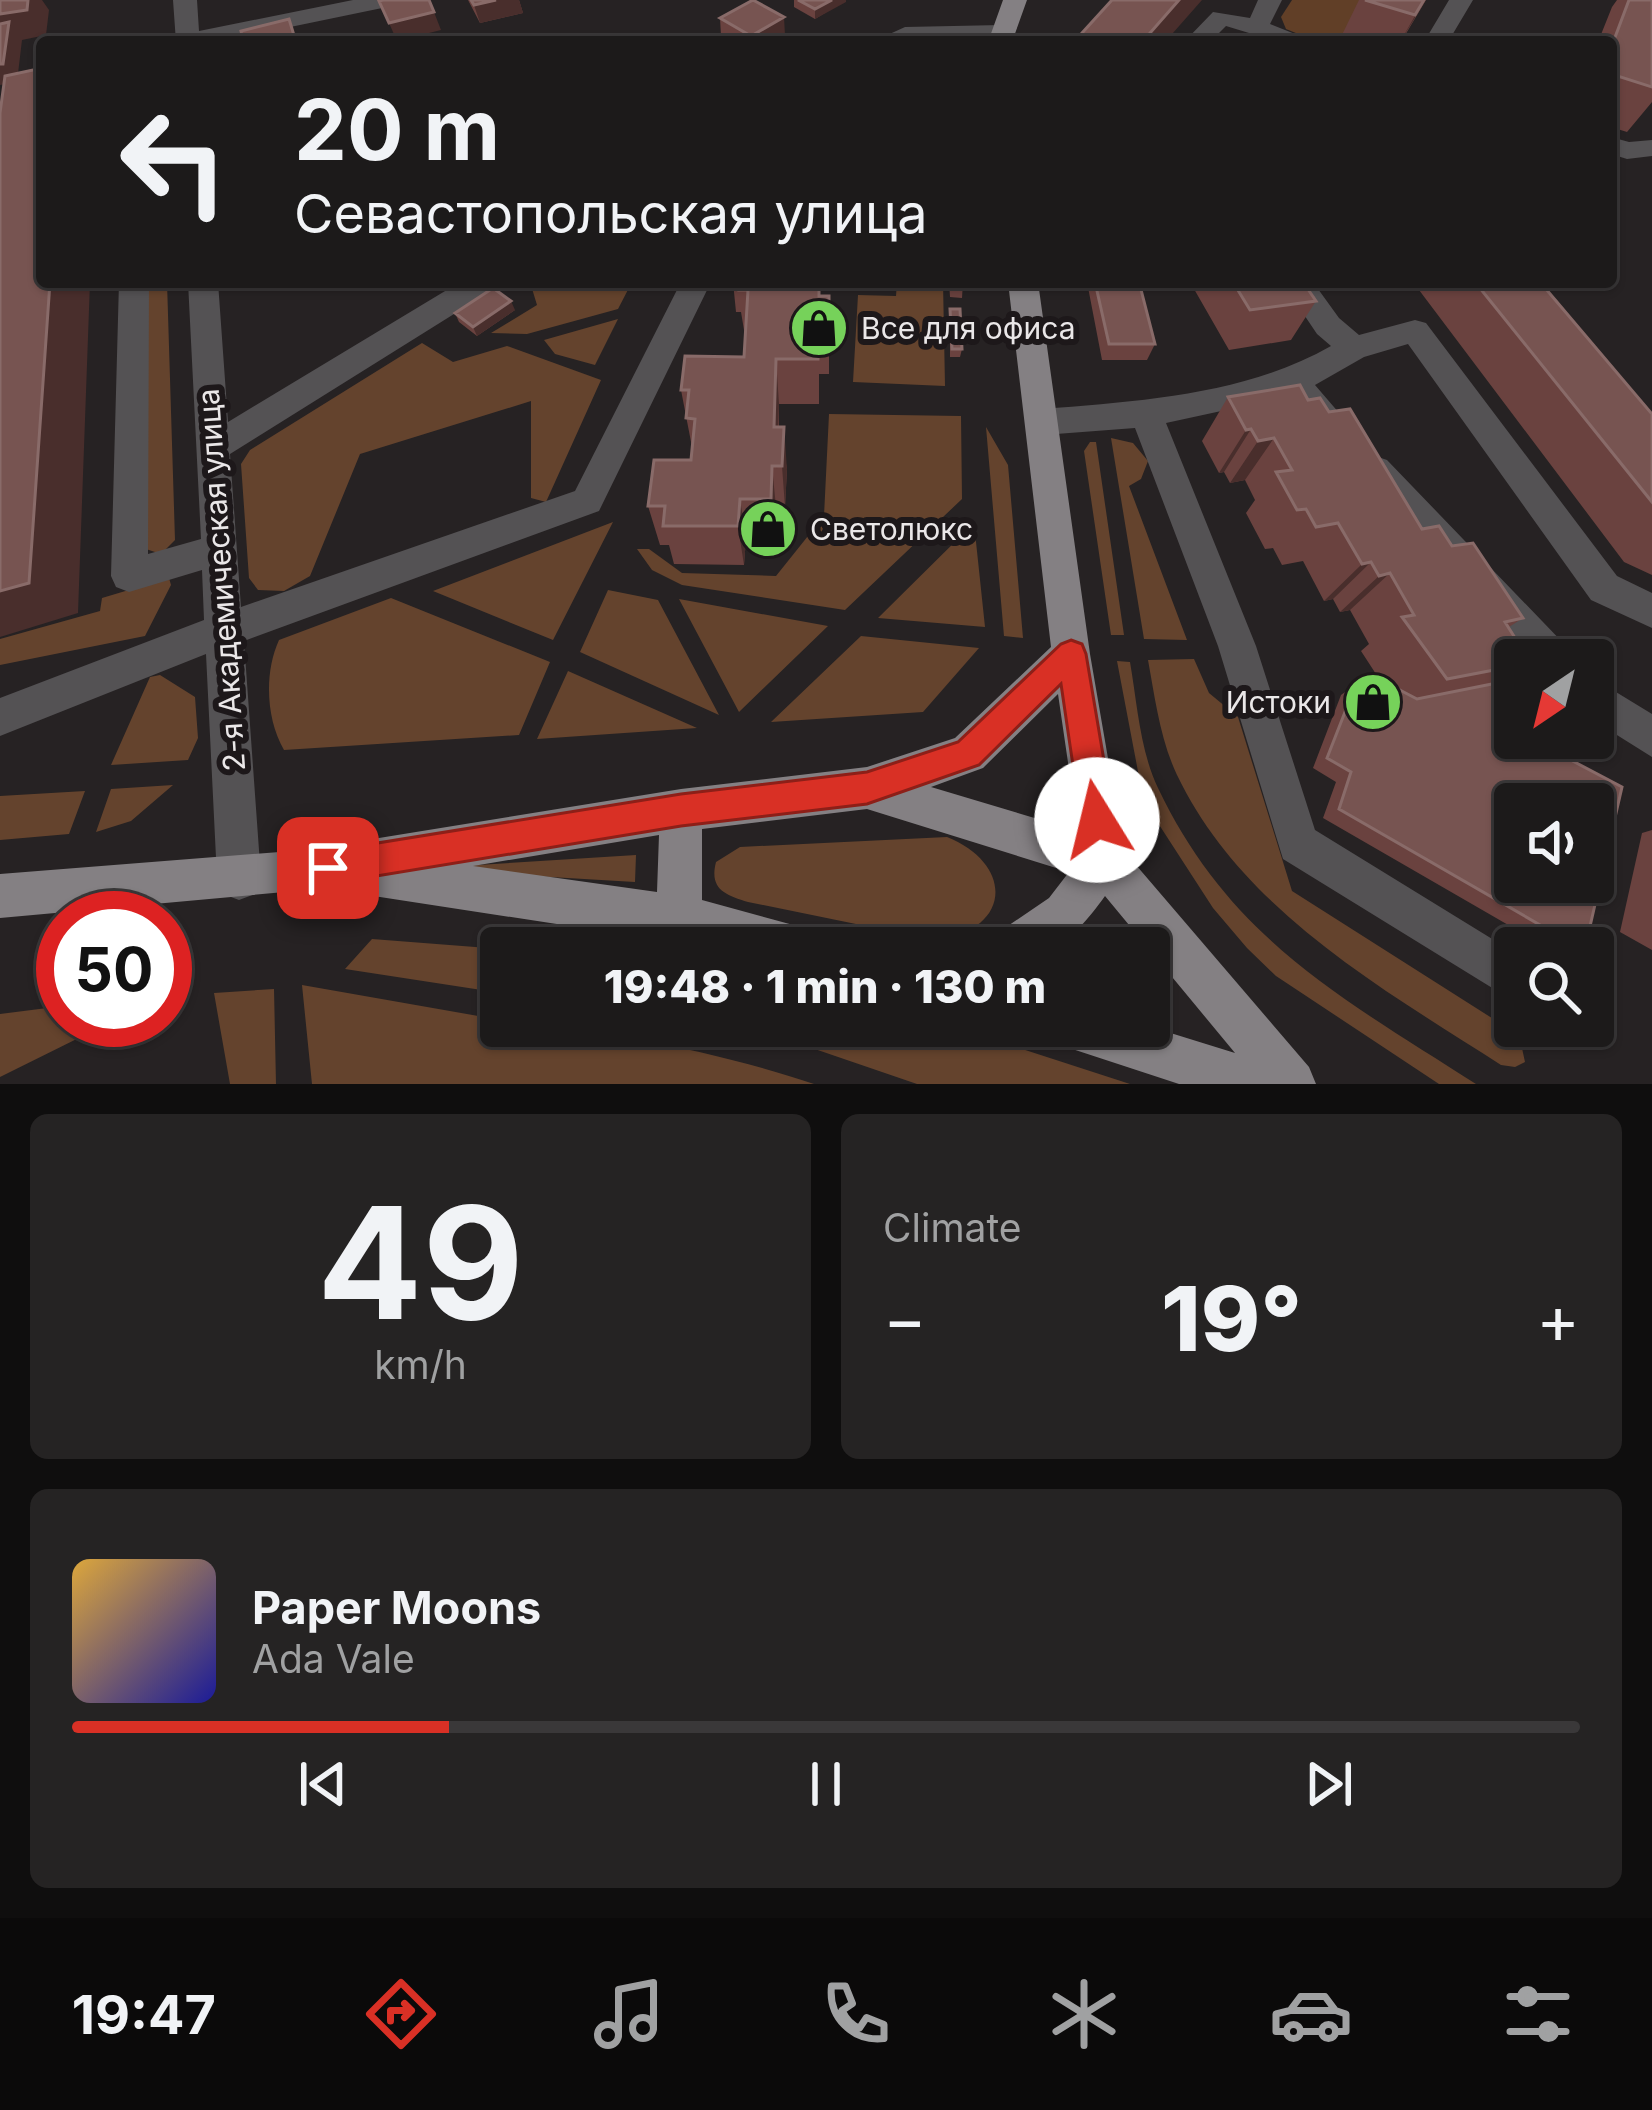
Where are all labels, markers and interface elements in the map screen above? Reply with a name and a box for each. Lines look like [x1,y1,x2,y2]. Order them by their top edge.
text: 20 m [294,79,500,180]
icon: left [96,84,252,240]
text: Севастопольская улица [294,181,928,246]
shop icon: Все для офиса [788,297,850,359]
place label: Все для офиса [861,310,1076,346]
street label: 2-я Академическая улица [190,387,252,773]
shop icon: Светолюкс [737,498,799,560]
place label: Светолюкс [810,511,973,547]
north arrow [1494,639,1614,759]
map controls [1494,639,1614,1047]
shop icon: Истоки [1342,671,1404,733]
place label: Истоки [1226,684,1331,720]
position arrow [1034,757,1160,883]
button: sound [1494,783,1614,903]
pin [277,817,379,919]
icon: arrive [295,835,361,901]
speed limit sign: 50 [36,891,192,1047]
button: search [1494,927,1614,1047]
text: 19:48 · 1 min · 130 m [604,959,1046,1014]
text: 49 [317,1168,524,1357]
text: Climate [883,1204,1022,1251]
text: 19° [1161,1264,1302,1373]
text: − [883,1279,927,1359]
text: + [1536,1279,1580,1359]
text: km/h [374,1341,467,1388]
text: Paper Moons [252,1580,541,1635]
text: Ada Vale [252,1635,415,1682]
icon: previous [290,1751,356,1817]
icon: pause [793,1751,859,1817]
icon: next [1296,1751,1362,1817]
icon: directions [359,1972,443,2056]
icon: music [587,1972,671,2056]
icon: phone [814,1972,898,2056]
icon: climate [1042,1972,1126,2056]
icon: car [1269,1972,1353,2056]
icon: filters [1496,1972,1580,2056]
text: 19:47 [72,1982,216,2047]

